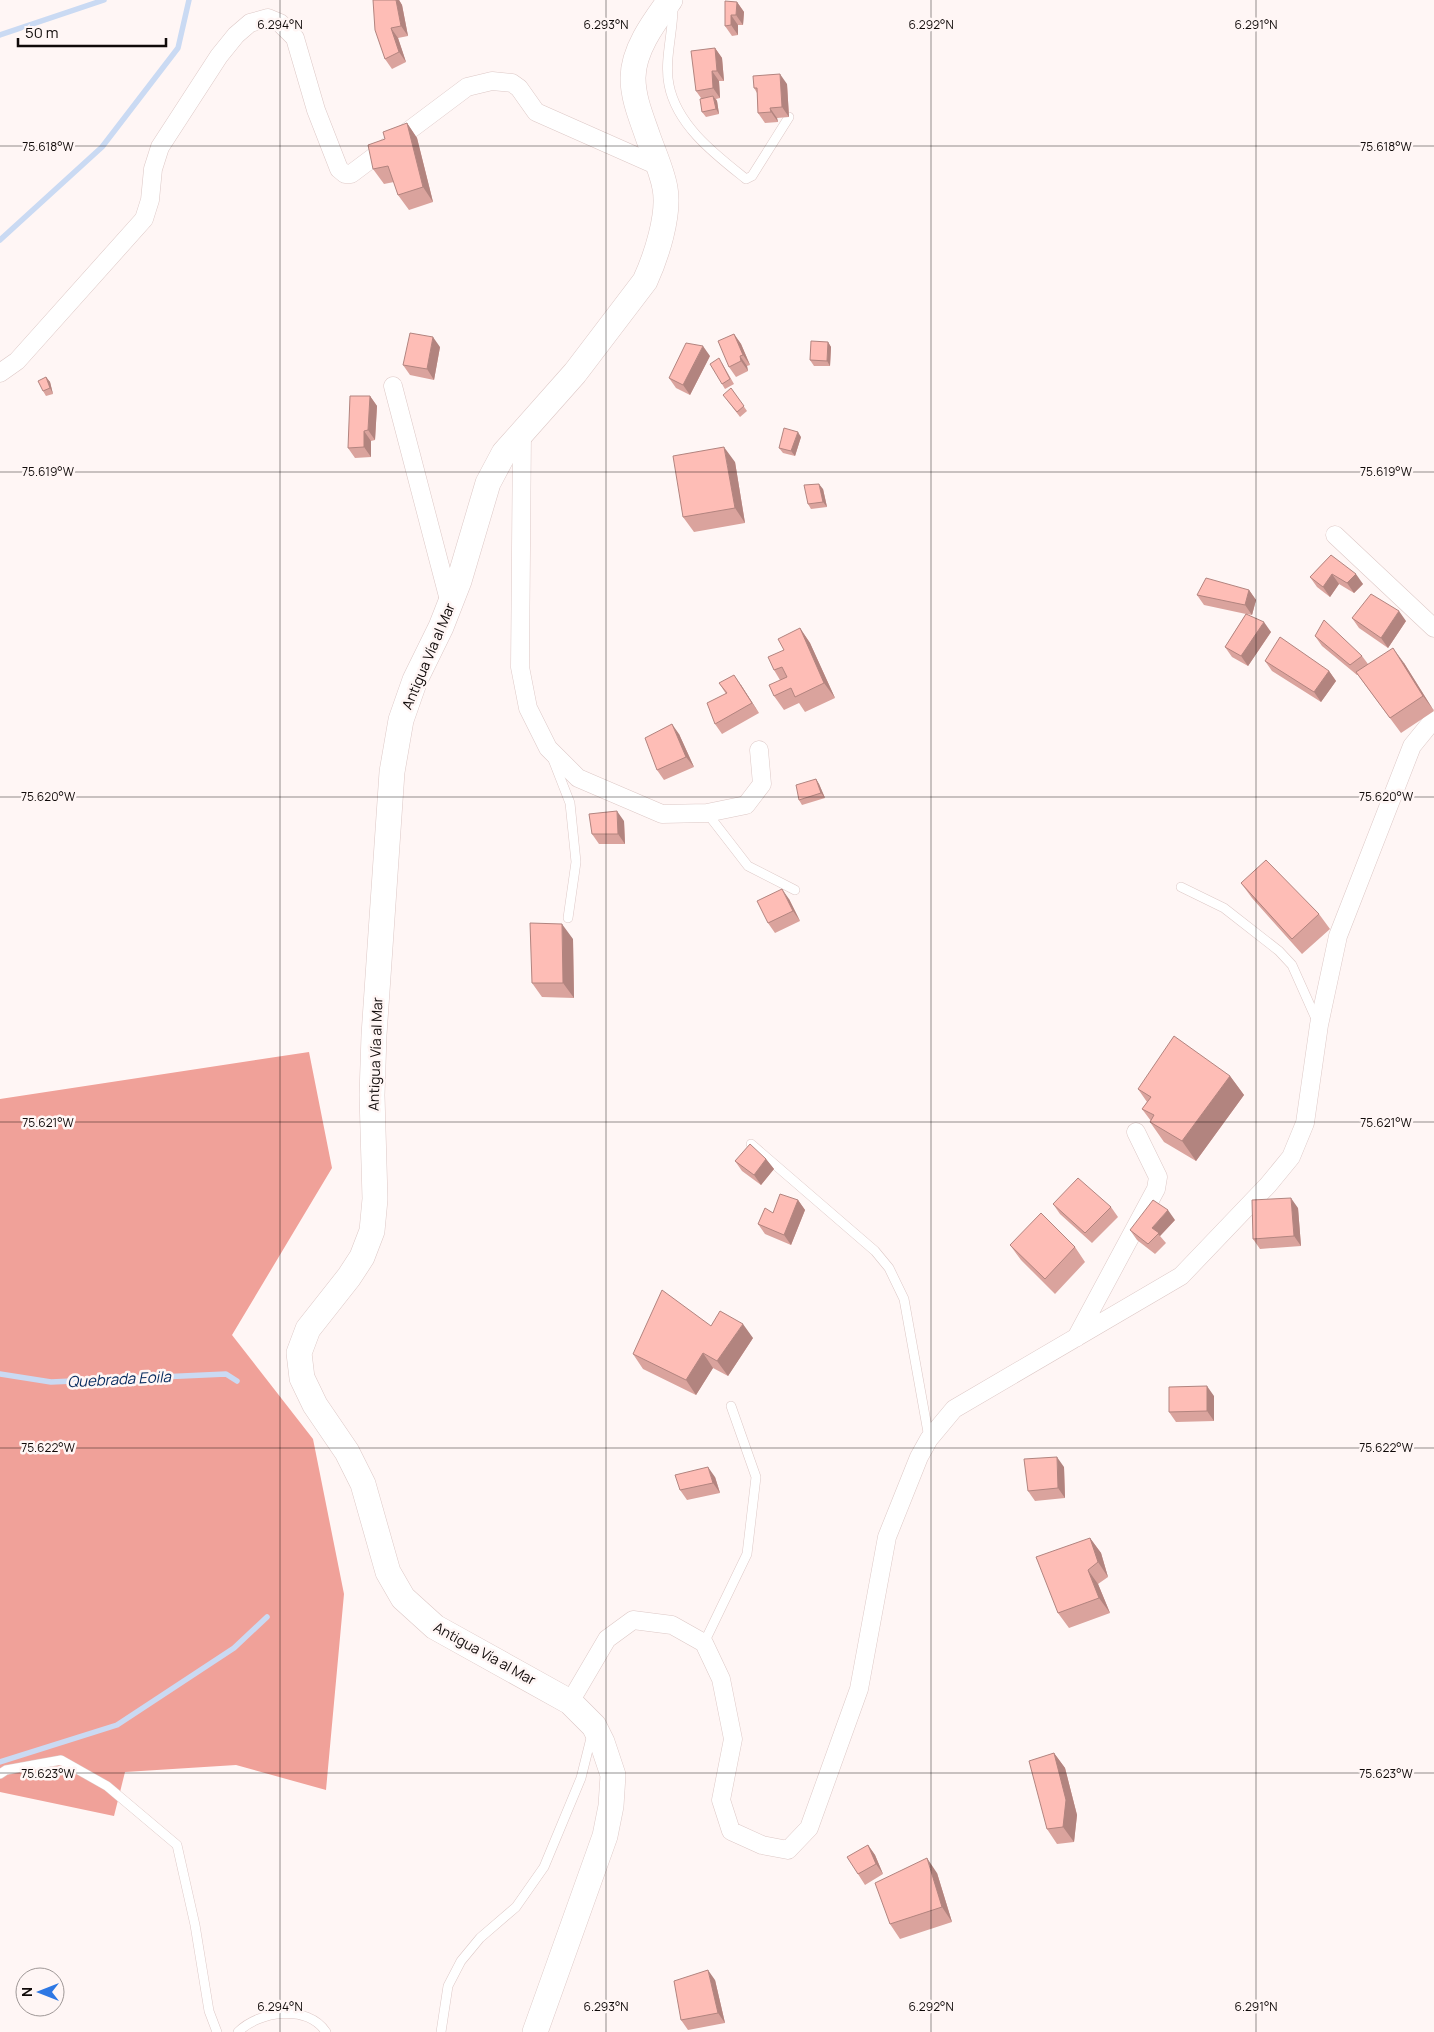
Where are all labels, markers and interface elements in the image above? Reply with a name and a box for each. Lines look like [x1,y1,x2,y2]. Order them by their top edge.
scale bar [18,15,165,47]
text: 6.294°N [257,16,303,33]
text: 6.293°N [583,16,629,33]
text: 6.292°N [908,16,954,33]
text: 6.291°N [1234,16,1278,33]
text: 50 m [25,22,59,43]
text: 75.618°W [22,138,75,155]
text: 75.618°W [1360,138,1413,155]
text: 75.619°W [22,463,75,480]
text: 75.619°W [1360,463,1413,480]
street label: Antigua Vía al Mar [397,600,459,712]
text: 75.620°W [21,788,76,805]
text: 75.620°W [1359,788,1414,805]
street label: Antigua Vía al Mar [364,997,386,1111]
text: 75.621°W [22,1114,75,1131]
text: 75.621°W [1360,1114,1413,1131]
water label: Quebrada Eoila [67,1366,172,1392]
text: 75.622°W [21,1439,76,1456]
text: 75.622°W [1359,1439,1414,1456]
street label: Antigua Vía al Mar [431,1617,539,1689]
text: 75.623°W [21,1765,76,1782]
text: 75.623°W [1359,1765,1414,1782]
north arrow [15,1967,65,2017]
text: N [17,1987,36,1997]
text: 6.294°N [257,1998,303,2015]
text: 6.293°N [583,1998,629,2015]
text: 6.292°N [908,1998,954,2015]
text: 6.291°N [1234,1998,1278,2015]

